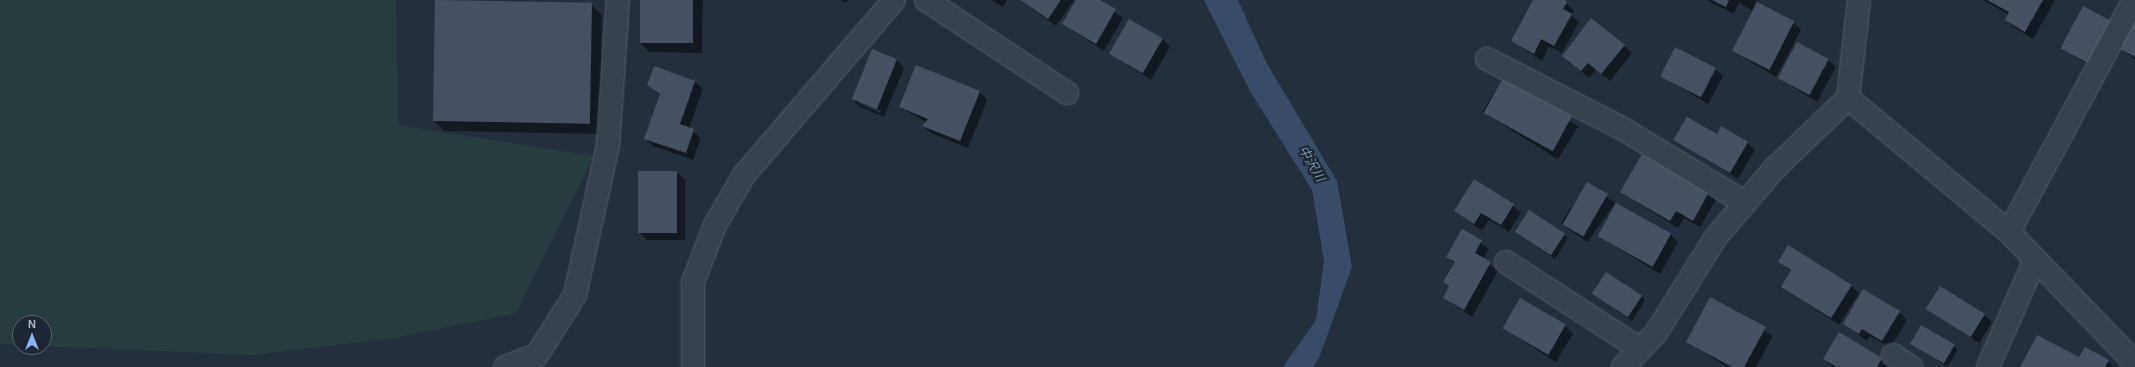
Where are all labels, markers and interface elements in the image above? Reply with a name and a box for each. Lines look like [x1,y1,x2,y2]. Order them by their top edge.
water label: 中沢川 [1294,143,1328,185]
north arrow [12,315,52,355]
text: N [28,318,36,330]

